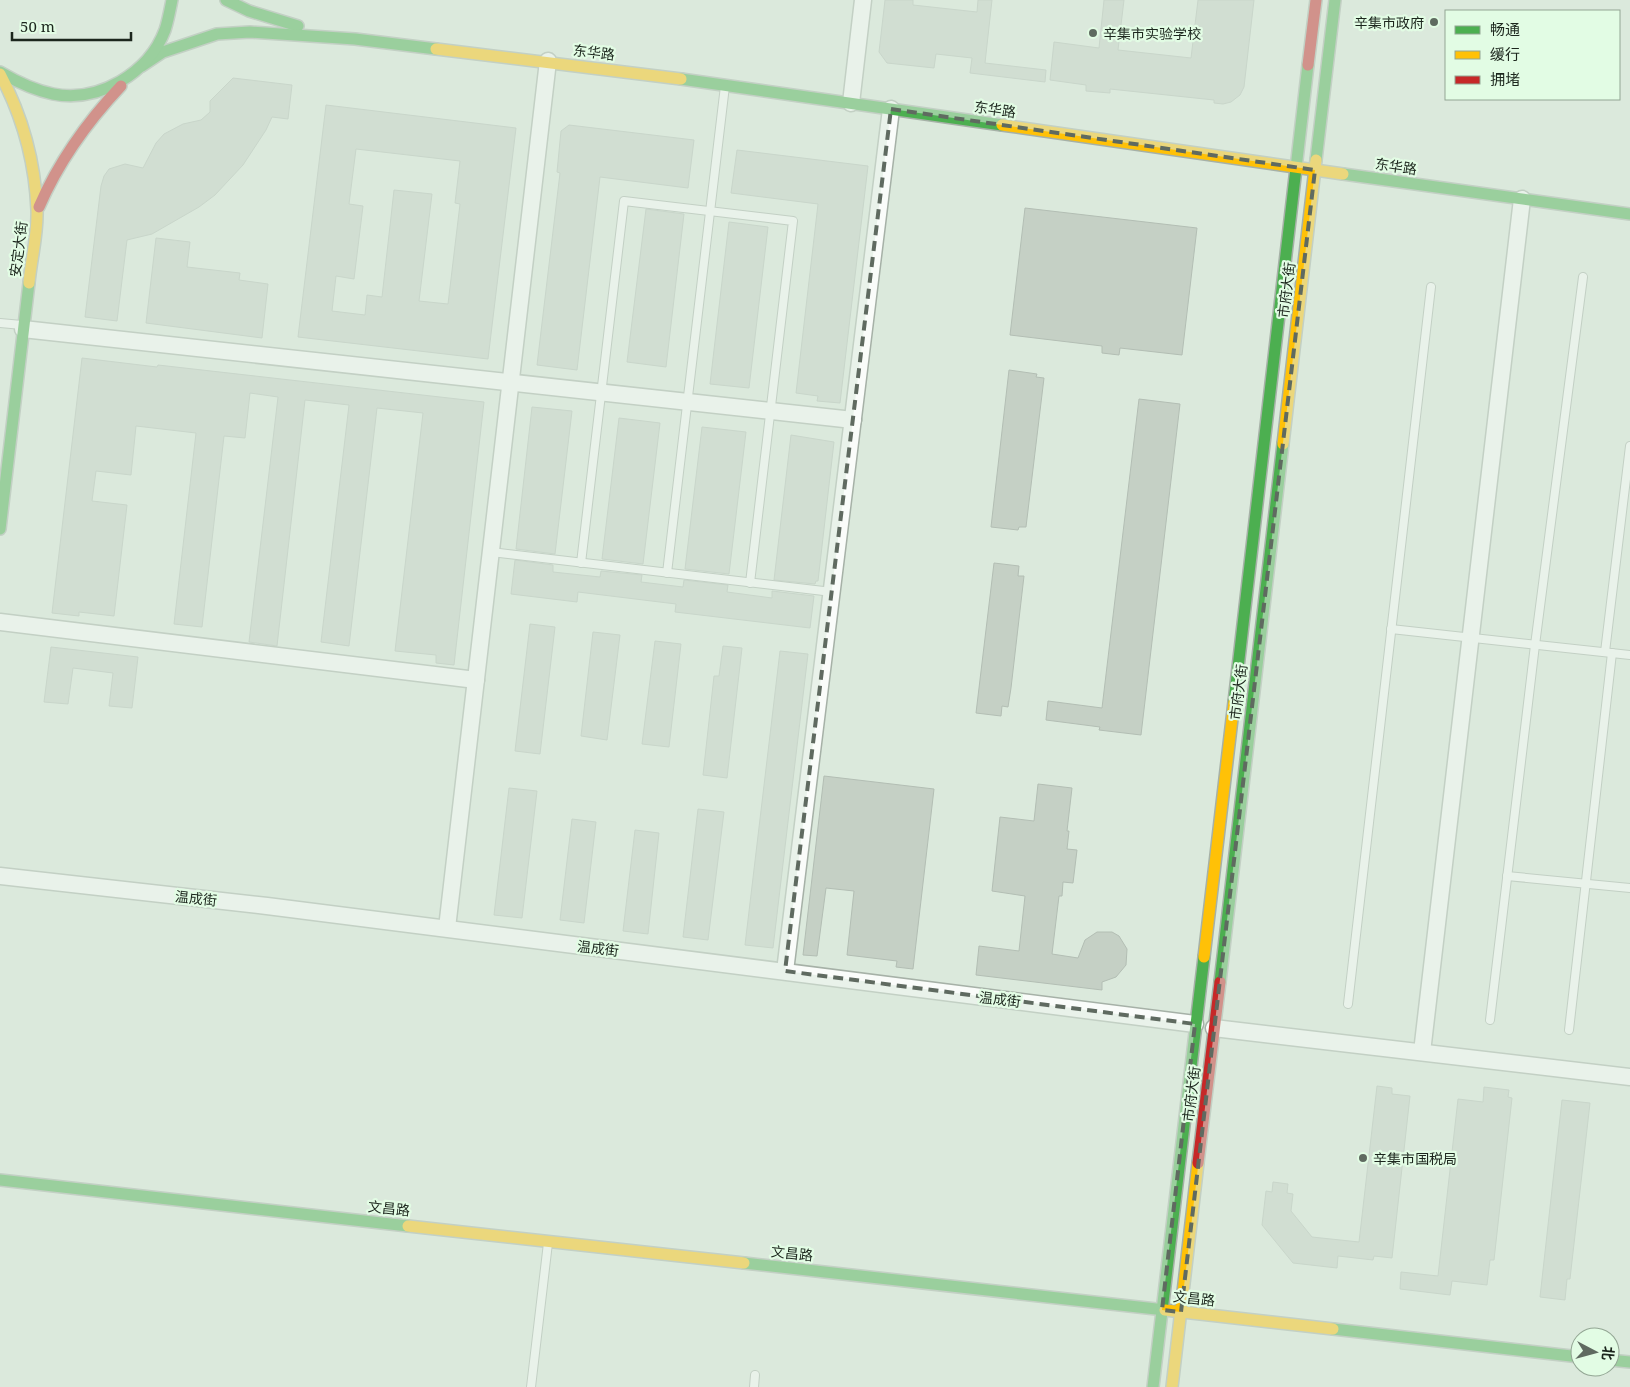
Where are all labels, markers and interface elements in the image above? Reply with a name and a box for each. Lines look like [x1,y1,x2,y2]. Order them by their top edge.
scale bar [12,10,131,42]
legend [1445,10,1620,100]
place label: 辛集市政府 [1354,13,1424,32]
text: 50 m [20,16,55,36]
marker: 辛集市政府 [1428,16,1440,28]
text: 畅通 [1490,19,1520,39]
place label: 辛集市实验学校 [1103,24,1201,43]
marker: 辛集市实验学校 [1087,27,1099,39]
street label: 东华路 [572,40,616,64]
text: 缓行 [1490,44,1520,64]
text: 拥堵 [1490,69,1520,89]
street label: 东华路 [973,97,1017,121]
street label: 东华路 [1374,154,1418,178]
street label: 安定大街 [5,220,31,278]
street label: 市府大街 [1273,261,1299,319]
street label: 市府大街 [1225,663,1251,721]
street label: 温成街 [174,886,218,910]
street label: 温成街 [576,936,620,960]
street label: 温成街 [978,987,1022,1011]
street label: 市府大街 [1178,1065,1204,1123]
place label: 辛集市国税局 [1373,1149,1457,1168]
marker: 辛集市国税局 [1357,1152,1369,1164]
street label: 文昌路 [367,1196,411,1220]
street label: 文昌路 [770,1241,814,1265]
street label: 文昌路 [1172,1286,1216,1310]
north arrow [1570,1327,1620,1377]
text: 北 [1598,1345,1619,1361]

